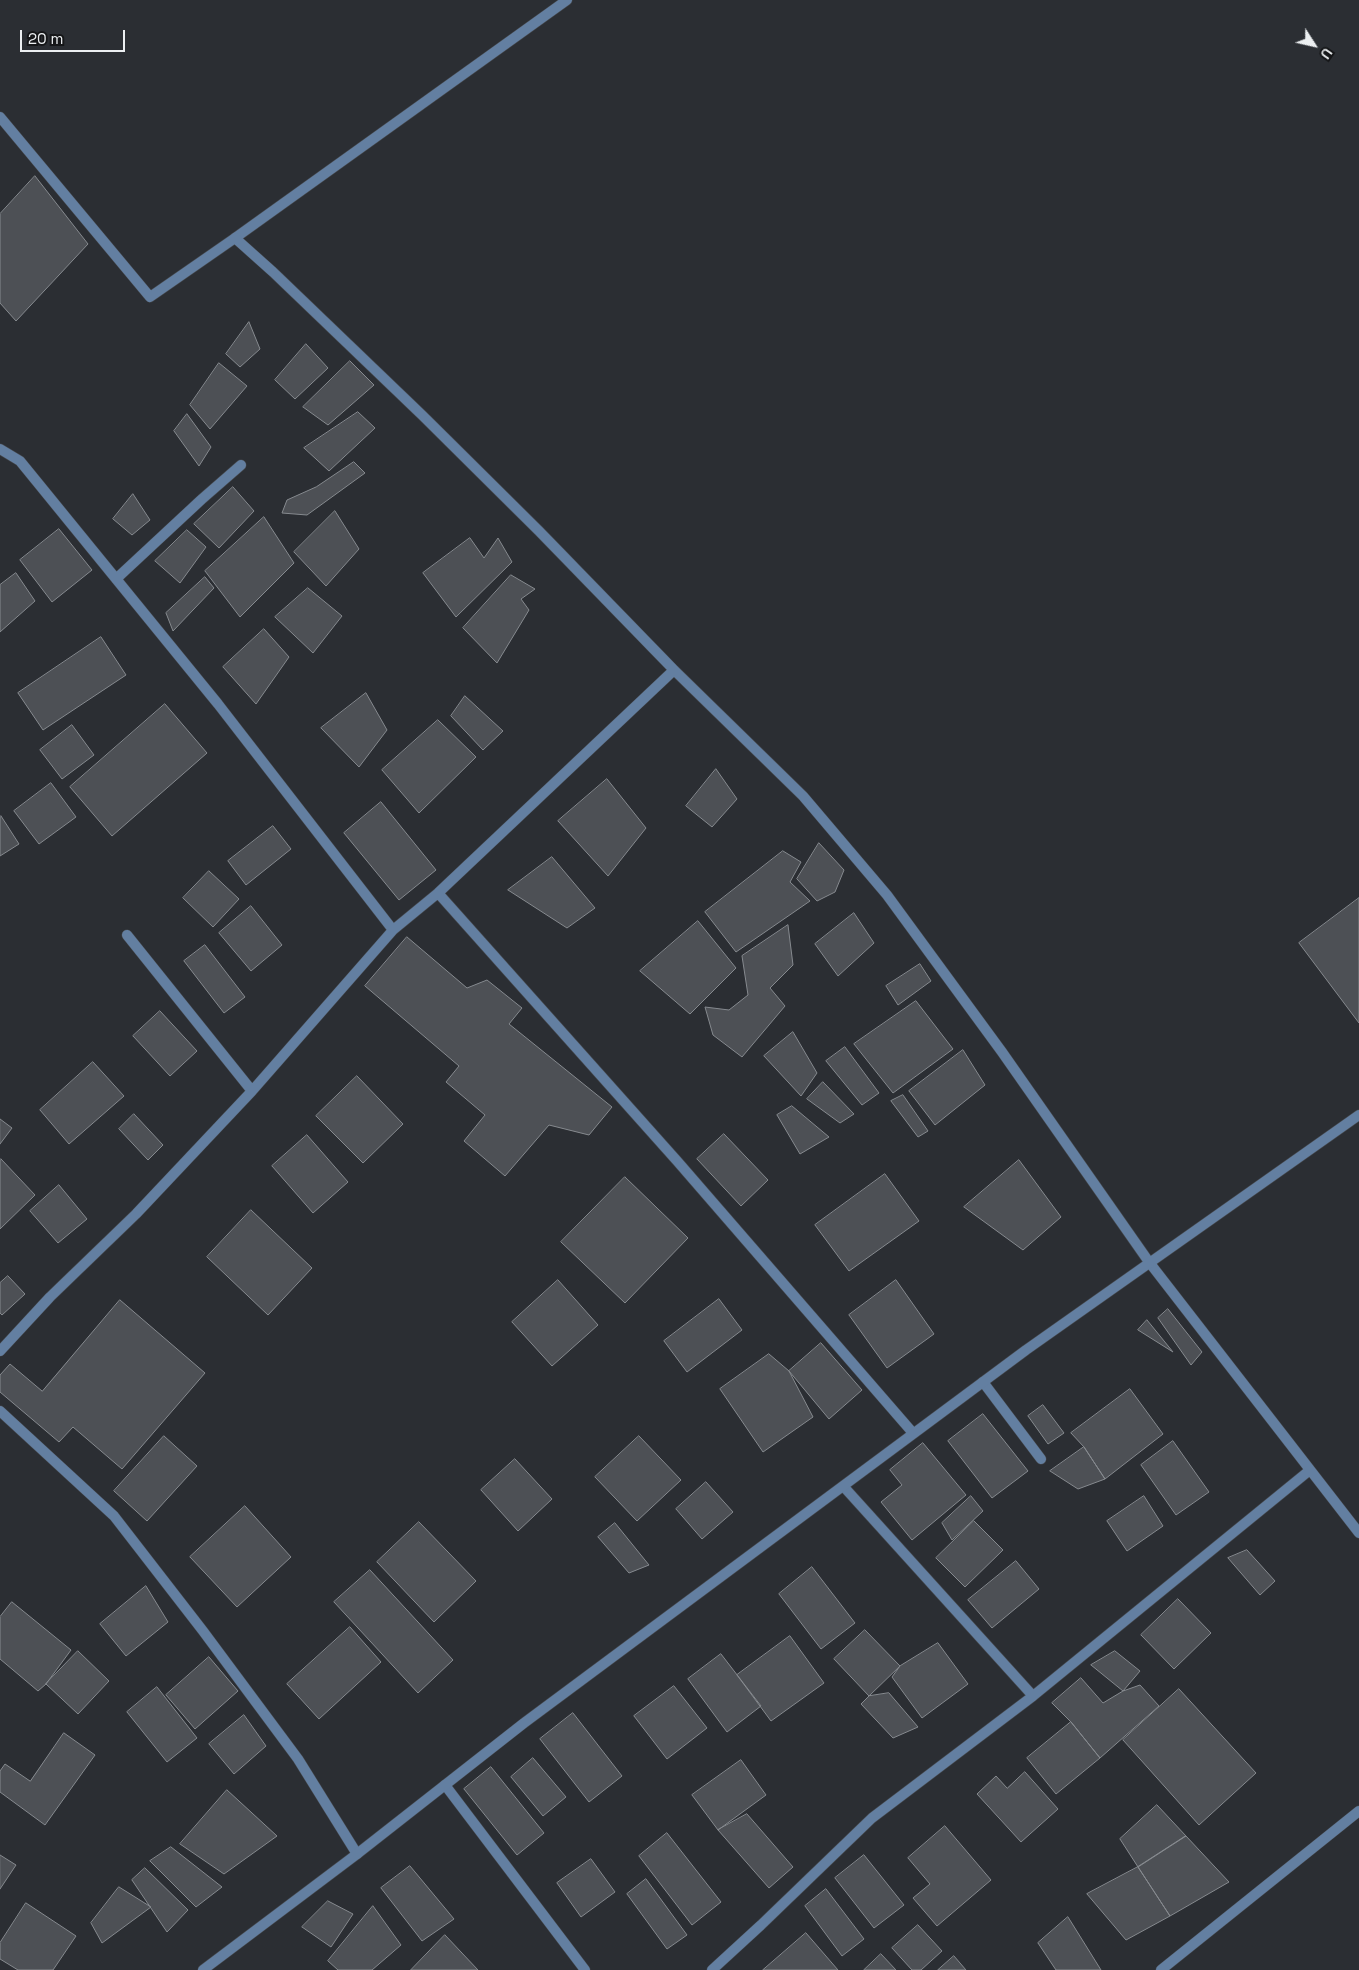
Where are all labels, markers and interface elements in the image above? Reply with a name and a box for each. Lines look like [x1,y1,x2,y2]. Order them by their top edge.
scale bar [22,20,128,52]
north arrow [1289,20,1339,70]
text: 20 m [28,29,63,48]
text: U [1316,45,1336,63]

